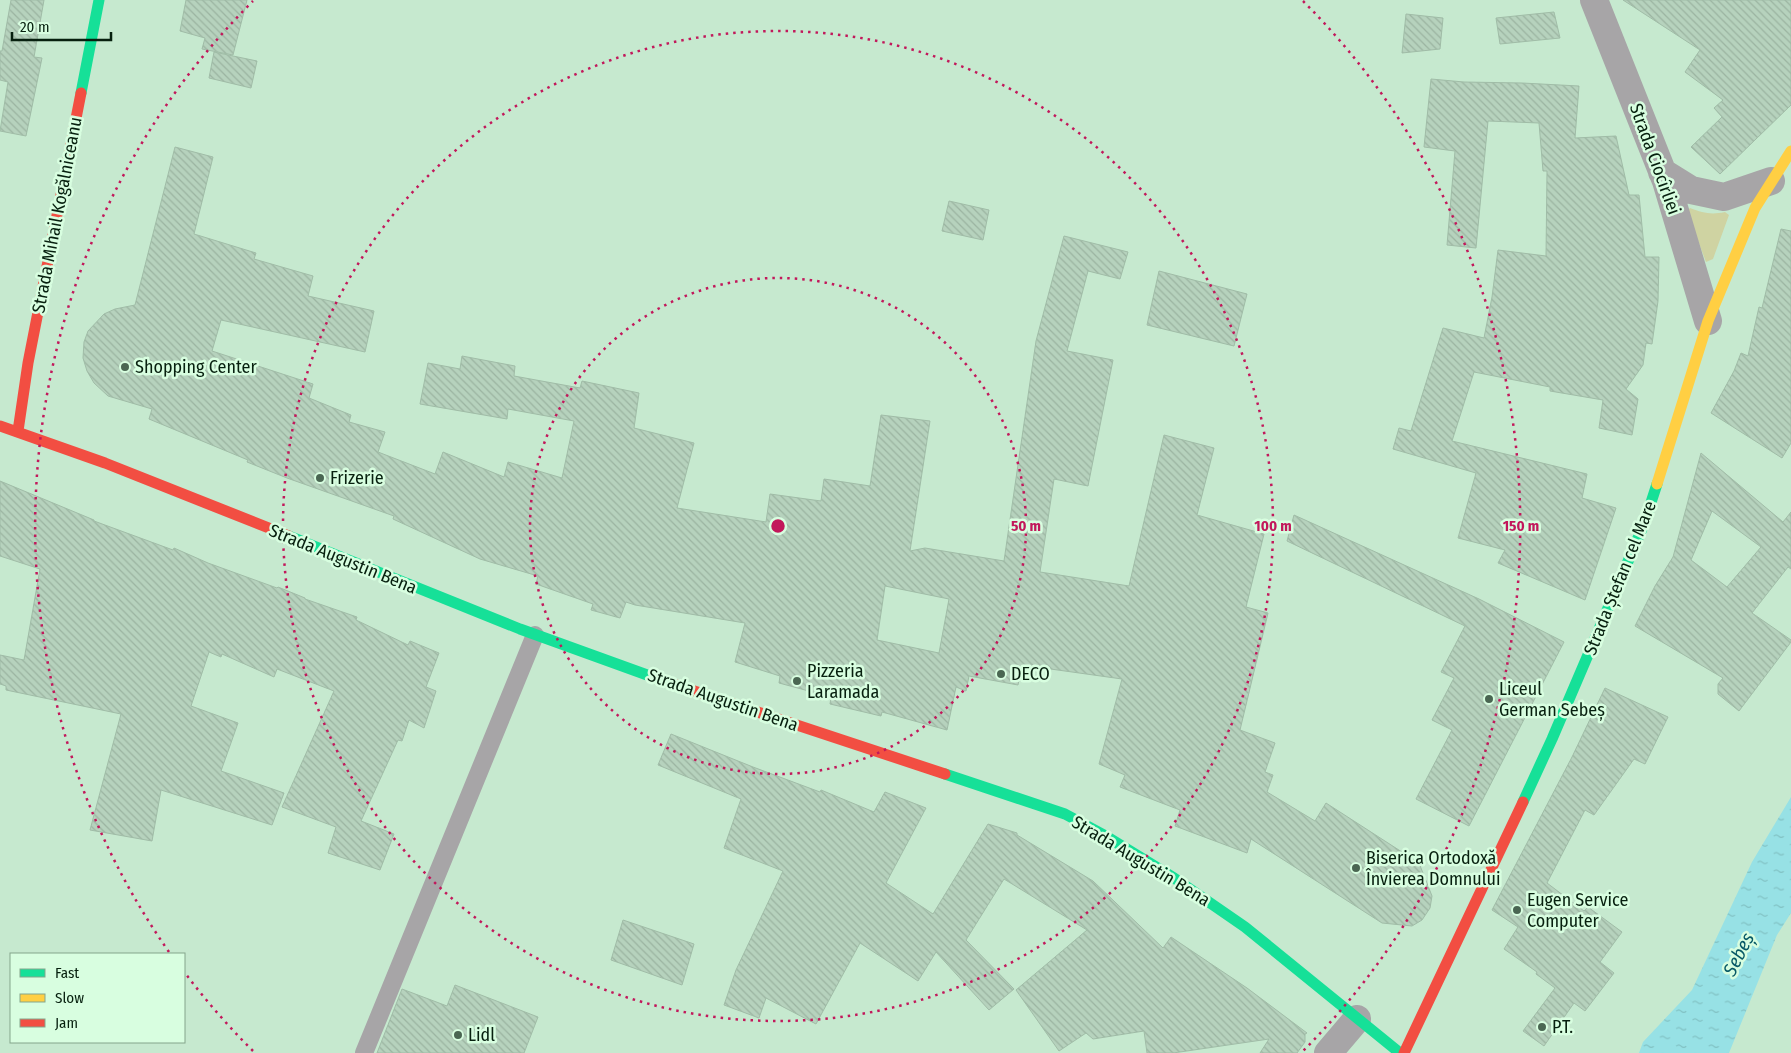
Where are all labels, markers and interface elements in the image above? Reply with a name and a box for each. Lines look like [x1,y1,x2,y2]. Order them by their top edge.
scale bar [12,10,111,42]
text: 20 m [20,18,50,36]
street label: Strada Ciocîrliei [1625,101,1685,217]
street label: Strada Mihail Kogălniceanu [27,115,87,315]
place label: Shopping Center [135,356,257,378]
marker: Shopping Center [119,361,131,373]
place label: Frizerie [330,467,384,489]
marker: Frizerie [314,472,326,484]
street label: Strada Ștefan cel Mare [1579,497,1661,658]
centre of rings [769,517,787,535]
text: 50 m [1011,517,1041,535]
text: 100 m [1254,517,1292,535]
text: 150 m [1503,517,1539,535]
street label: Strada Augustin Bena [266,519,420,599]
place label: Pizzeria Laramada [807,660,880,703]
place label: DECO [1011,663,1050,685]
street label: Strada Augustin Bena [645,664,801,736]
marker: DECO [995,668,1007,680]
marker: Pizzeria Laramada [791,675,803,687]
place label: Liceul German Sebeș [1499,678,1605,721]
marker: Liceul German Sebeș [1483,693,1495,705]
street label: Strada Augustin Bena [1068,811,1214,911]
place label: Biserica Ortodoxă Învierea Domnului [1365,847,1500,890]
marker: Biserica Ortodoxă Învierea Domnului [1350,862,1362,874]
place label: Eugen Service Computer [1527,889,1628,932]
marker: Eugen Service Computer [1511,904,1523,916]
water label: Sebeș [1717,929,1759,981]
legend [10,953,185,1043]
text: Fast [55,964,79,982]
text: Slow [55,989,84,1007]
text: Jam [55,1014,78,1032]
place label: P.T. [1552,1016,1573,1038]
marker: P.T. [1536,1021,1548,1033]
place label: Lidl [468,1024,495,1046]
marker: Lidl [452,1029,464,1041]

